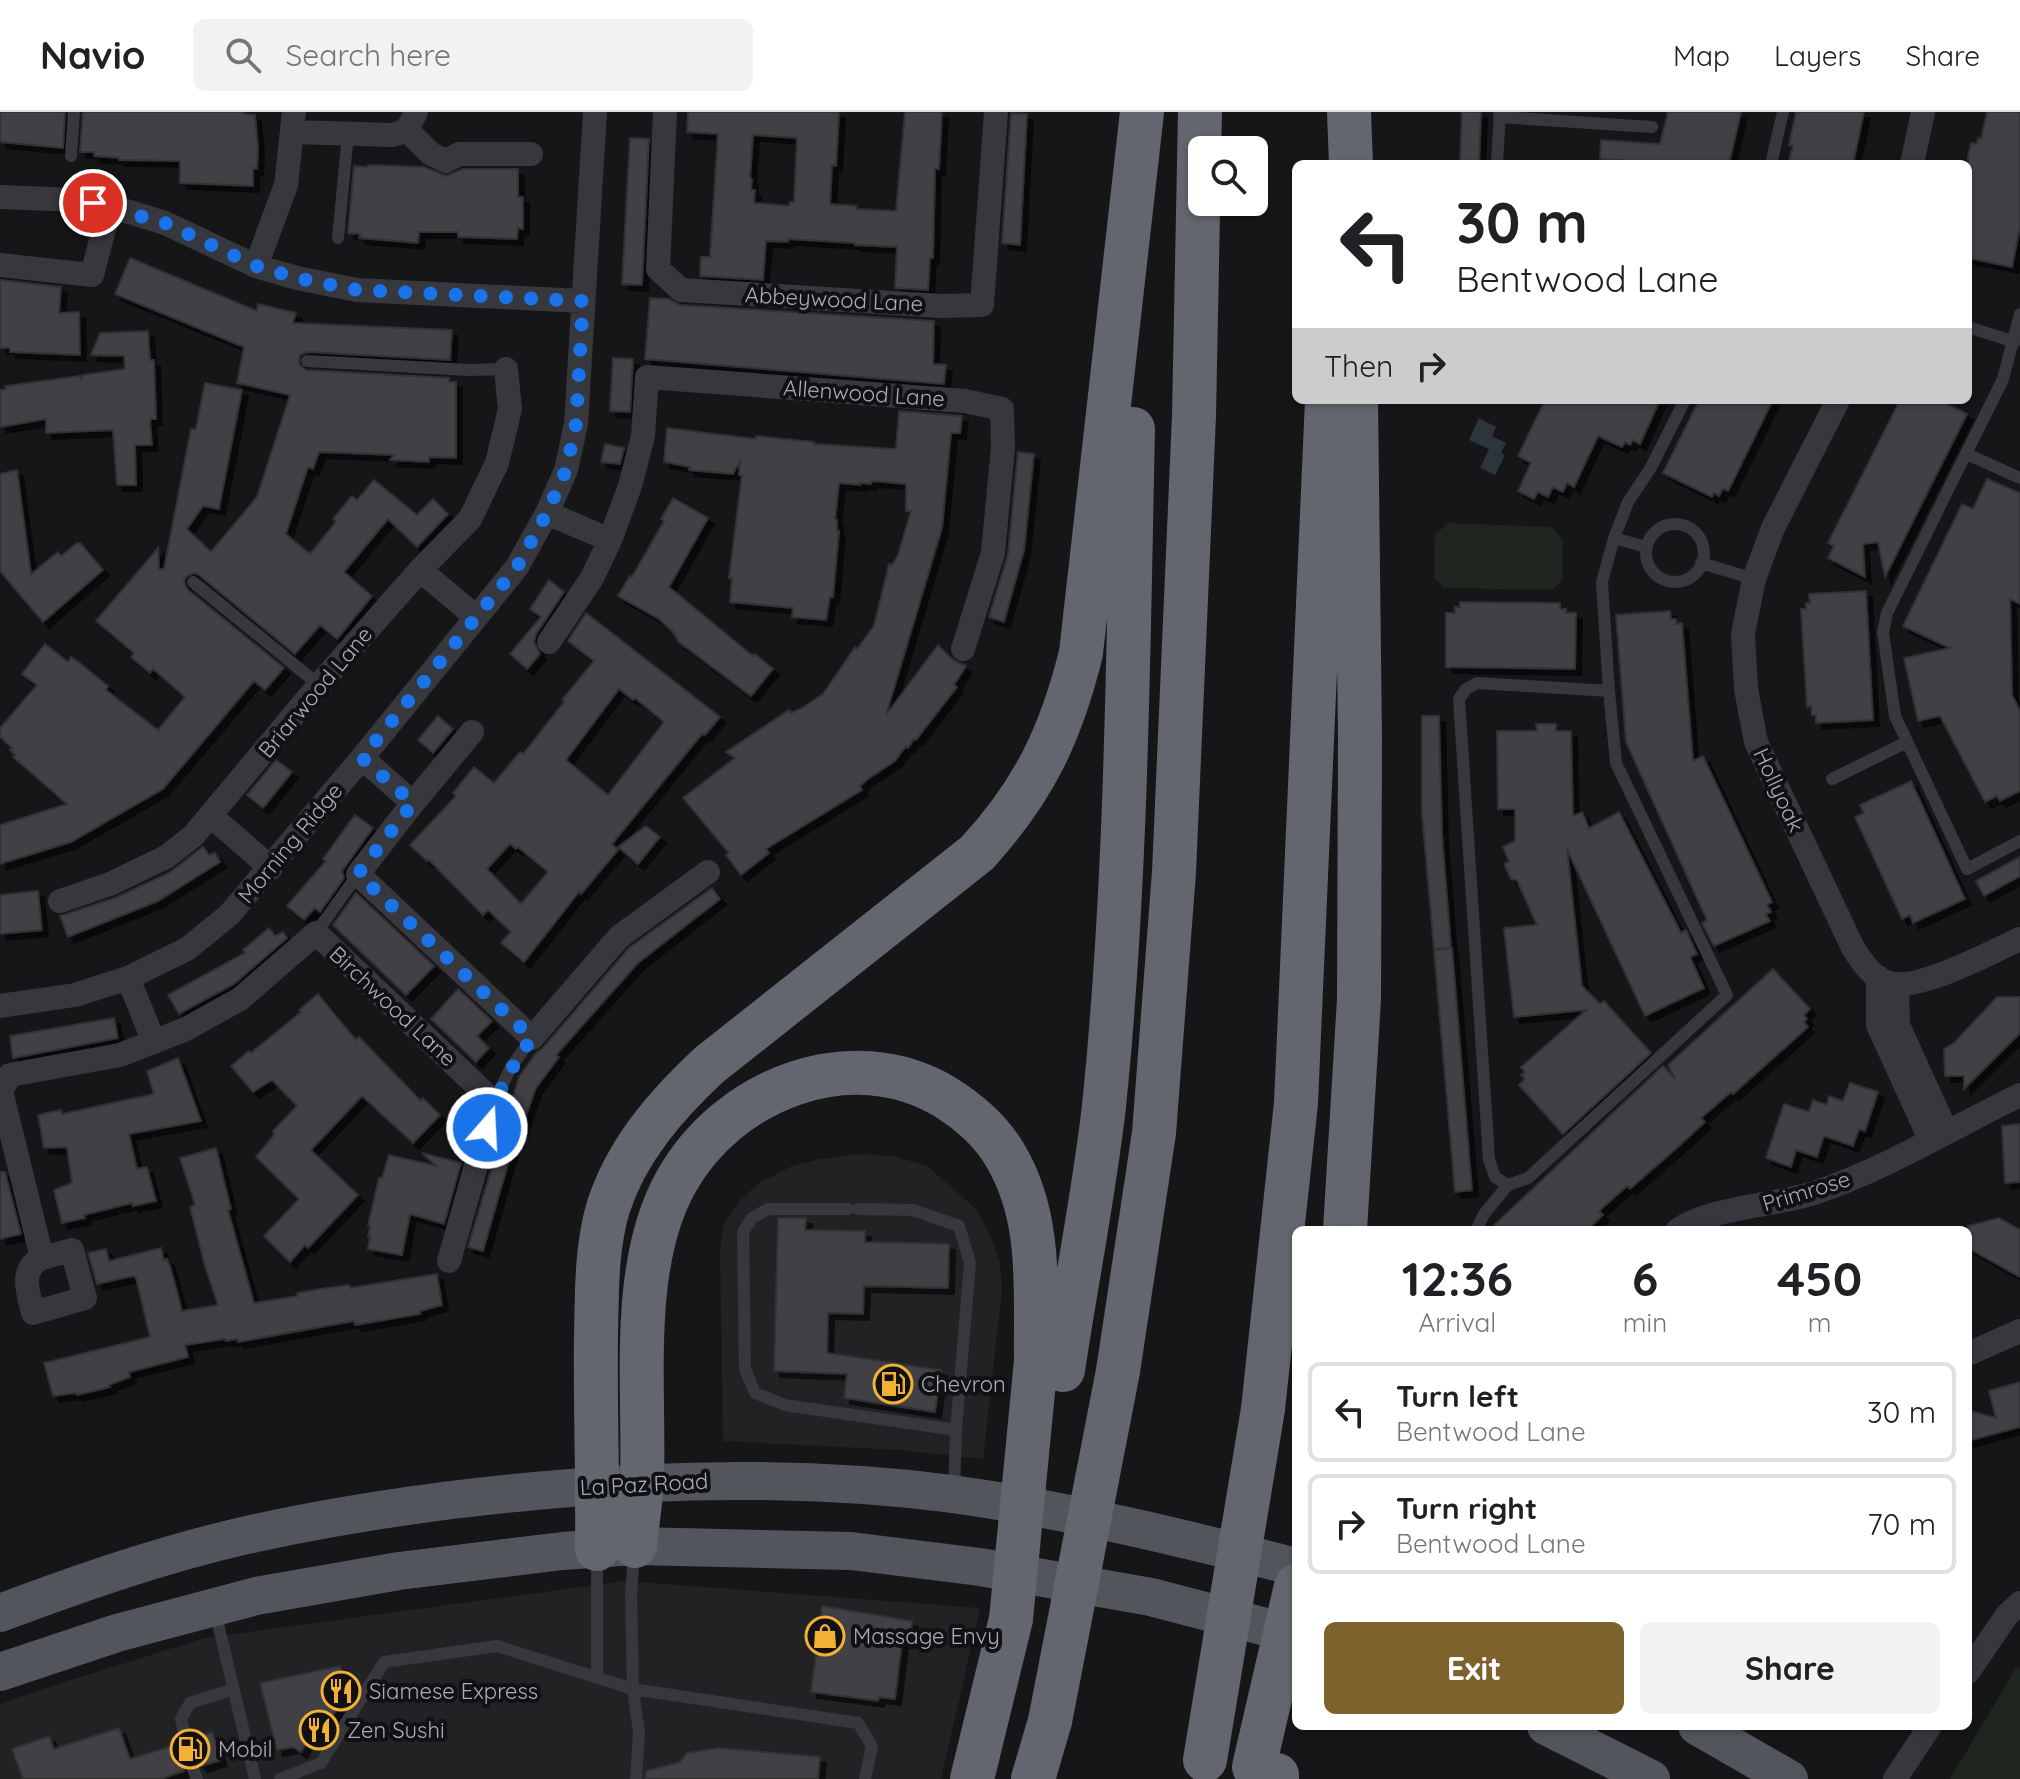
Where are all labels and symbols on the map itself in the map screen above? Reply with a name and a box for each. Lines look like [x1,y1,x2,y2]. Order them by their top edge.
pin [59,169,127,237]
street label: Abbeywood Lane [744,280,924,318]
street label: Allenwood Lane [782,373,946,413]
street label: Briarwood Lane [252,621,378,763]
street label: Hollyoak [1747,743,1811,837]
street label: Morning Ridge [232,777,348,909]
street label: Birchwood Lane [324,940,462,1072]
position arrow [445,1086,529,1170]
street label: Primrose [1759,1164,1853,1218]
fuel station icon: Chevron [872,1363,914,1405]
place label: Chevron [921,1370,1006,1398]
street label: La Paz Road [579,1467,709,1501]
shop icon: Massage Envy [804,1615,846,1657]
place label: Massage Envy [853,1622,1000,1650]
restaurant icon: Siamese Express [320,1670,362,1712]
place label: Siamese Express [369,1677,538,1705]
restaurant icon: Zen Sushi [298,1709,340,1751]
place label: Zen Sushi [347,1716,445,1744]
fuel station icon: Mobil [169,1728,211,1770]
place label: Mobil [218,1735,273,1763]

